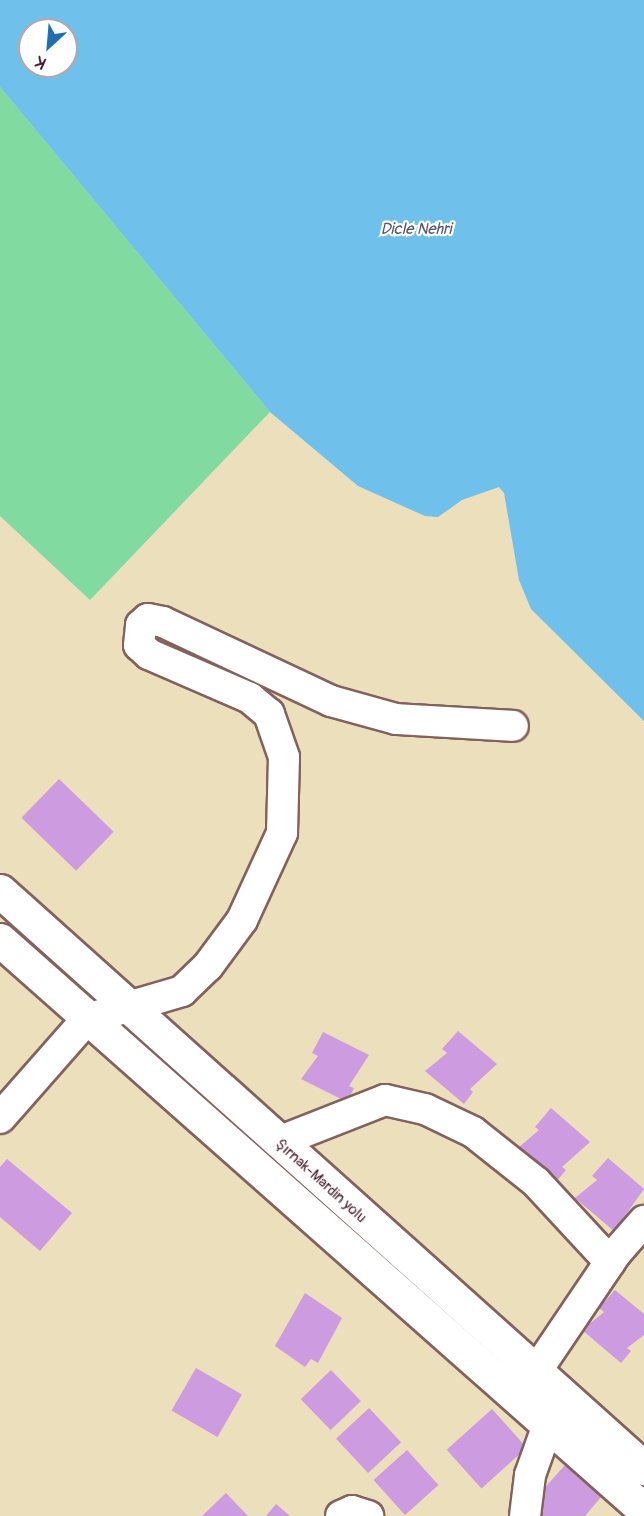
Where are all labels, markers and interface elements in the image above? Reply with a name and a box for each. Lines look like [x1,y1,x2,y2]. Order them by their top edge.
north arrow [18,18,78,78]
text: K [32,51,50,73]
water label: Dicle Nehri [381,219,451,239]
street label: Şırnak-Mardin yolu [272,1135,370,1227]

